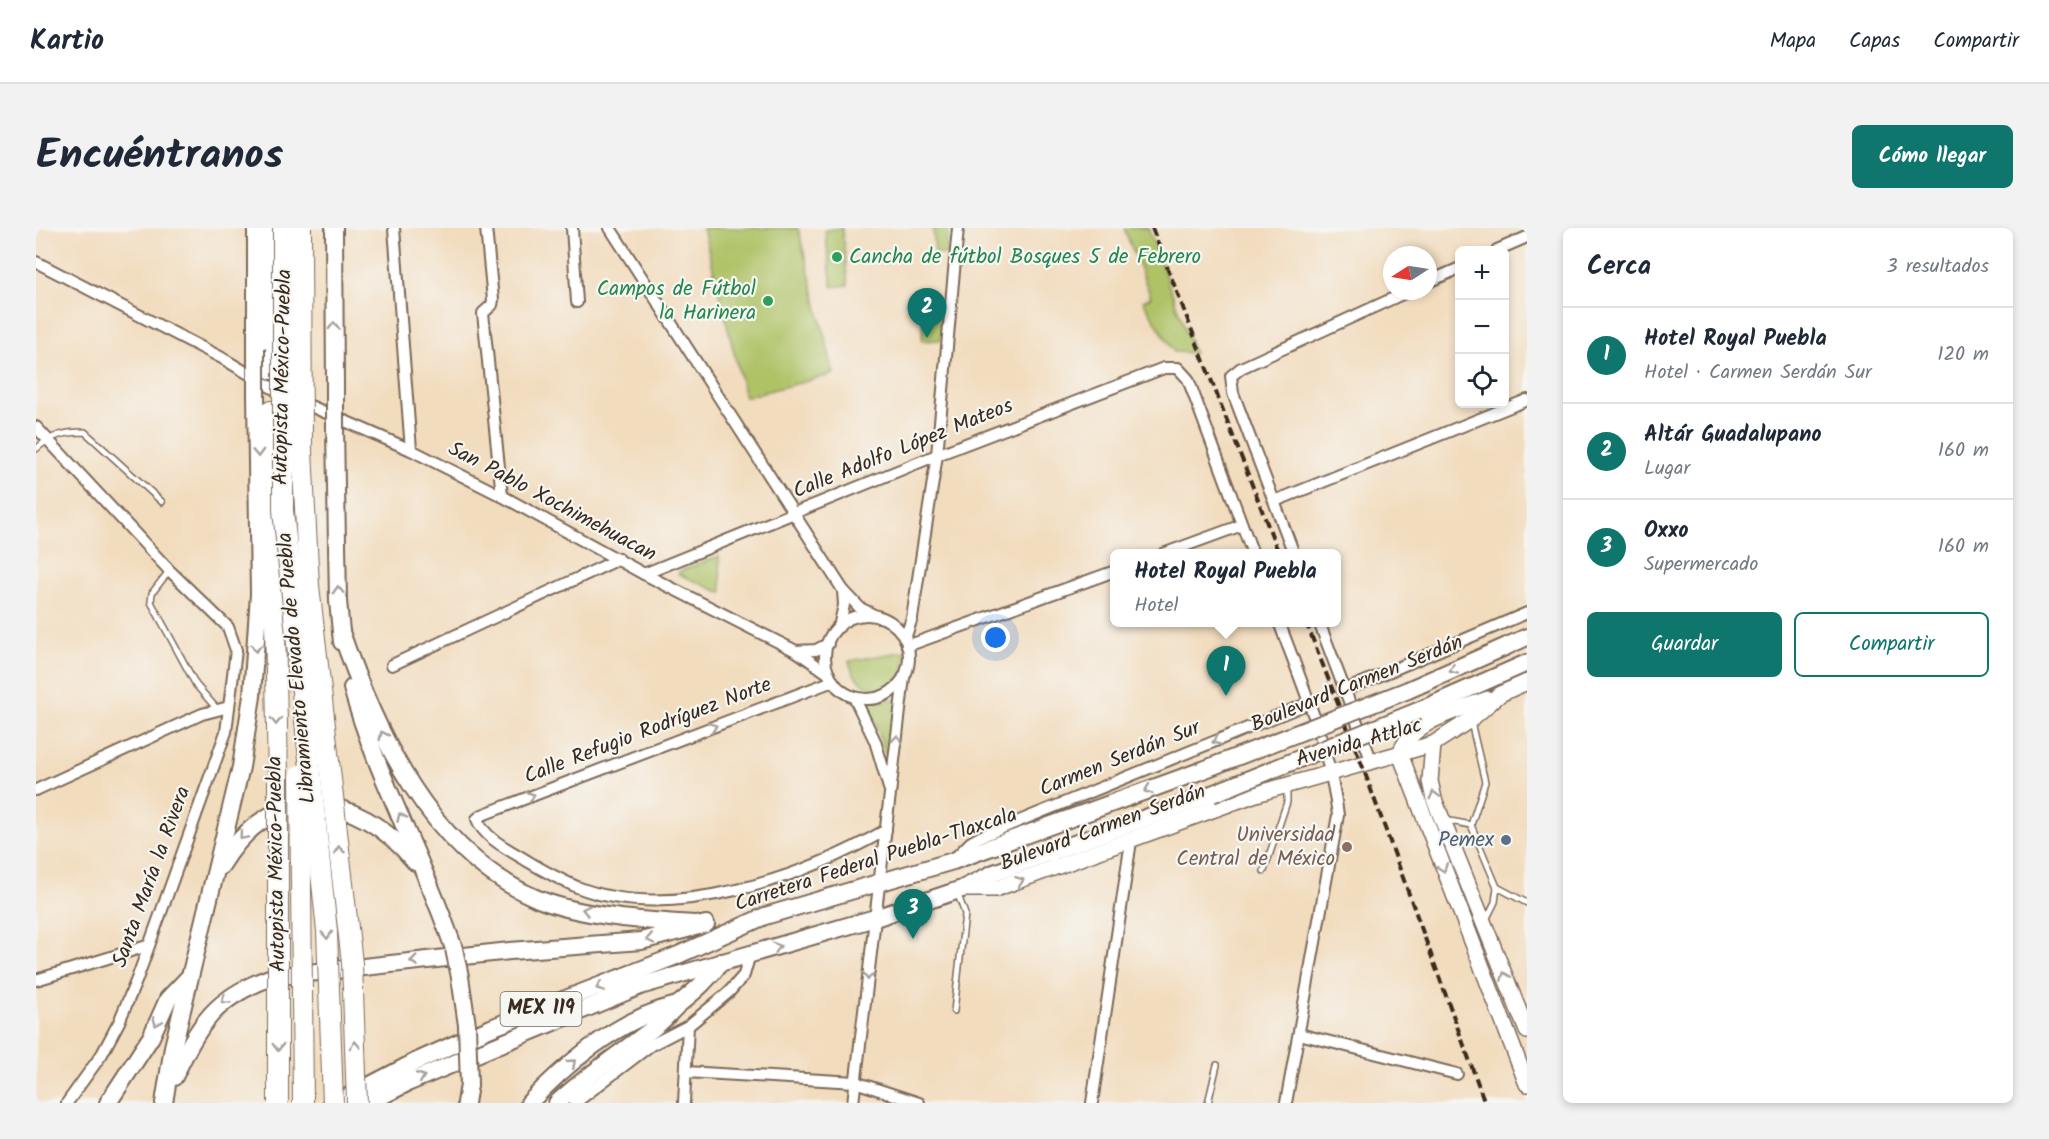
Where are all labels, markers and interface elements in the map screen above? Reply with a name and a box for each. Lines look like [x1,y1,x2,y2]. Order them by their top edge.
text: Kartio [30,19,104,64]
text: Mapa [1770,25,1816,58]
text: Capas [1849,25,1900,58]
text: Compartir [1933,25,2019,58]
text: Encuéntranos [36,123,283,190]
button: Cómo llegar [1852,125,2013,188]
place label: Cancha de fútbol Bosques 5 de Febrero [849,241,1201,274]
north arrow [1383,246,1437,300]
map controls [1455,246,1509,408]
button: + [1455,246,1509,300]
text: Cerca [1587,246,1651,288]
marker: Cancha de fútbol Bosques 5 de Febrero [830,250,844,264]
text: 3 resultados [1886,251,1989,283]
street label: Autopista México-Puebla [265,269,301,485]
place label: Campos de Fútbol la Harinera [597,273,756,330]
pin: 2 [908,288,946,338]
marker: Campos de Fútbol la Harinera [761,294,775,308]
button: − [1455,300,1509,354]
one-way arrow [328,322,341,331]
text: Hotel Royal Puebla [1644,322,1827,357]
text: 1 [1603,339,1610,371]
text: 120 m [1937,339,1989,371]
button: locate [1455,354,1509,408]
text: Hotel · Carmen Serdán Sur [1644,357,1872,389]
street label: Calle Adolfo López Mateos [788,390,1018,508]
text: Altár Guadalupano [1644,418,1821,453]
street label: San Pablo Xochimehuacan [442,433,662,571]
text: 2 [1601,435,1612,467]
text: 160 m [1938,435,1989,467]
one-way arrow [251,449,264,458]
text: Lugar [1644,453,1690,485]
text: Oxxo [1644,514,1689,549]
street label: Libramiento Elevado de Puebla [269,531,325,805]
text: 3 [1601,531,1612,563]
text: 160 m [1938,531,1989,563]
popup [1110,549,1341,627]
text: Supermercado [1644,549,1758,581]
text: Hotel Royal Puebla [1134,555,1317,590]
one-way arrow [331,586,344,595]
text: Hotel [1134,590,1178,622]
button: Guardar [1587,612,1782,677]
button: Compartir [1794,612,1989,677]
your location [981,623,1010,652]
street label: Boulevard Carmen Serdán [1246,626,1468,742]
one-way arrow [249,643,262,652]
pin: 1 [1206,646,1246,696]
one-way arrow [1449,663,1460,675]
street label: Calle Refugio Rodríguez Norte [519,668,777,794]
street label: Avenida Attlac [1292,709,1426,777]
street label: Carmen Serdán Sur [1035,711,1206,806]
one-way arrow [270,717,283,726]
one-way arrow [707,722,718,734]
one-way arrow [378,730,390,741]
one-way arrow [890,734,903,743]
one-way arrow [1211,734,1222,746]
street label: Autopista México-Puebla [259,756,295,972]
street label: Bulevard Carmen Serdán [995,775,1211,881]
street label: Santa María la Rivera [104,782,200,972]
one-way arrow [1144,782,1154,795]
one-way arrow [1428,790,1441,800]
one-way arrow [525,791,536,804]
street label: Carretera Federal Puebla-Tlaxcala [730,799,1022,921]
one-way arrow [396,812,408,823]
place label: Universidad Central de México [1176,819,1336,876]
place label: Pemex [1438,824,1495,857]
one-way arrow [239,829,250,840]
marker: Pemex [1499,833,1513,847]
marker: Universidad Central de México [1340,840,1354,854]
one-way arrow [333,846,345,855]
one-way arrow [1436,862,1448,873]
one-way arrow [1014,875,1024,888]
pin: 3 [894,890,932,939]
one-way arrow [581,905,591,918]
one-way arrow [321,931,334,940]
one-way arrow [645,932,655,945]
one-way arrow [771,942,782,954]
one-way arrow [409,955,418,967]
one-way arrow [862,971,875,981]
one-way arrow [1500,972,1512,983]
one-way arrow [595,980,606,992]
road number: MEX 119 [500,992,582,1026]
one-way arrow [221,993,232,1004]
one-way arrow [153,1016,165,1027]
one-way arrow [349,1040,361,1049]
one-way arrow [272,1042,284,1051]
one-way arrow [565,1059,576,1070]
one-way arrow [415,1072,426,1084]

